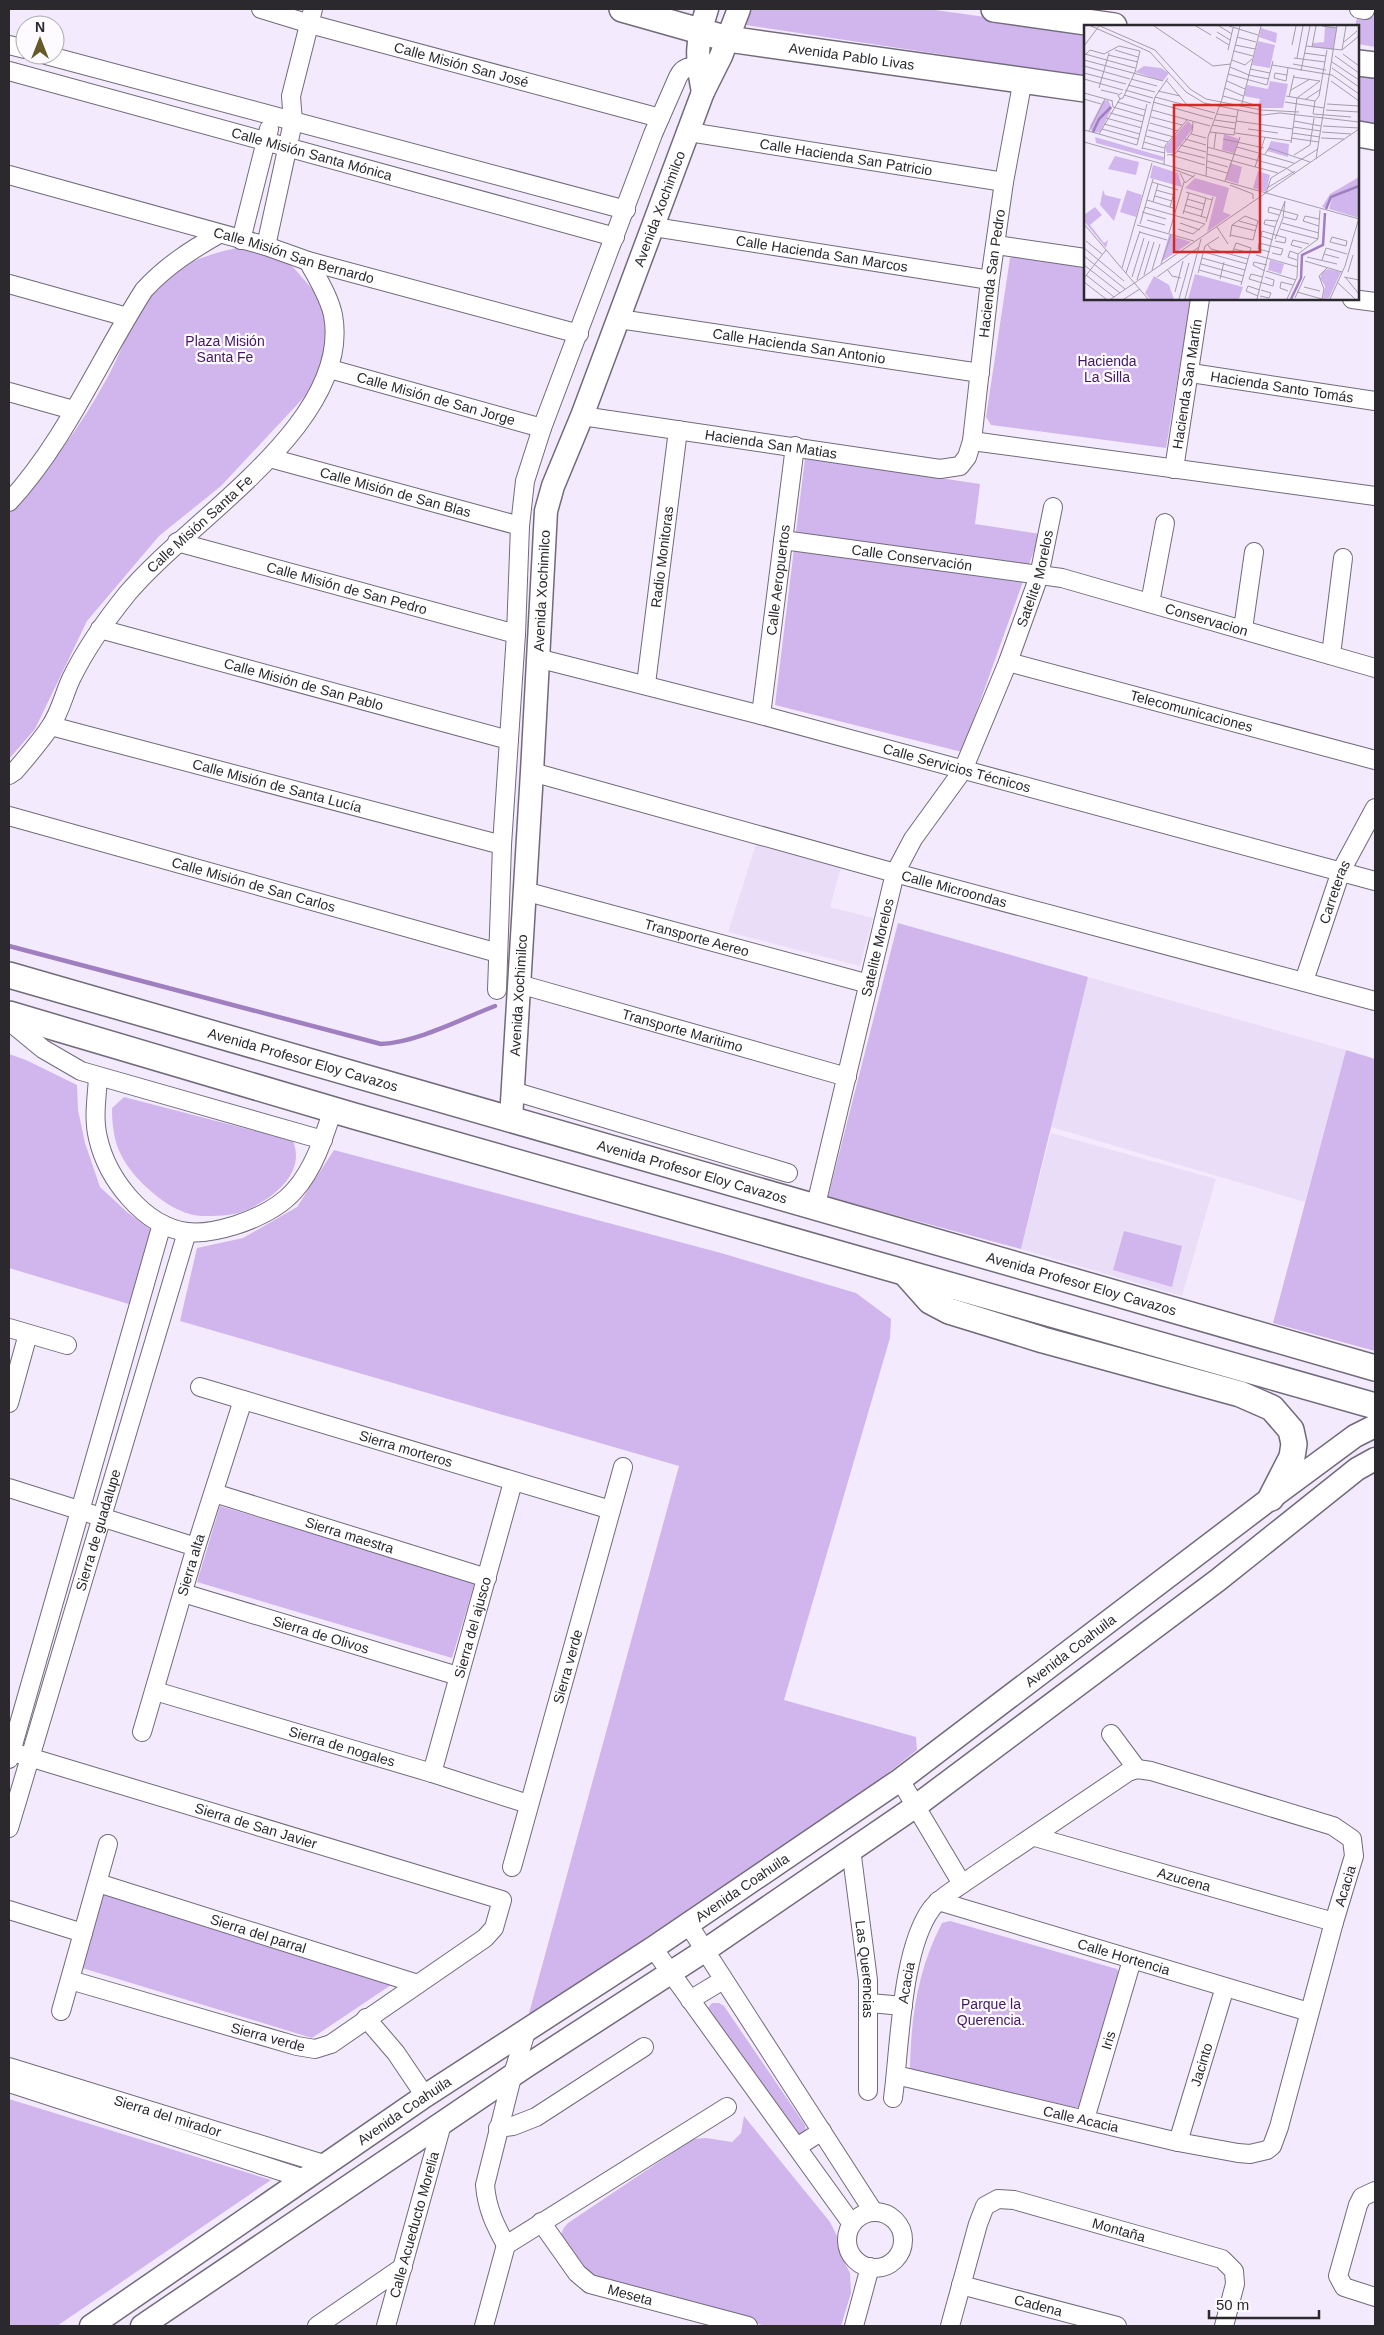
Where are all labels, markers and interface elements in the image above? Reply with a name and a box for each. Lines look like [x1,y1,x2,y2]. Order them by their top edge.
north arrow [15,15,65,65]
text: N [35,19,45,35]
inset map [1084,25,1359,300]
street label: Calle Misión San José [392,39,531,90]
street label: Avenida Pablo Livas [788,40,916,73]
street label: Calle Misión Santa Mónica [230,124,394,184]
street label: Calle Hacienda San Patricio [759,135,934,179]
street label: Avenida Xochimilco [631,149,688,269]
street label: Hacienda San Pedro [976,208,1008,339]
street label: Calle Misión San Bernardo [212,224,376,287]
street label: Calle Hacienda San Marcos [735,232,909,275]
street label: Hacienda San Martín [1169,318,1205,450]
street label: Calle Hacienda San Antonio [711,325,887,367]
park label: Plaza Misión Santa Fe [185,333,265,365]
park label: Hacienda La Silla [1077,353,1137,385]
street label: Hacienda Santo Tomás [1209,368,1355,406]
street label: Calle Misión de San Jorge [355,369,517,428]
street label: Hacienda San Matias [704,426,838,462]
street label: Calle Misión de San Blas [318,464,473,520]
street label: Calle Misión Santa Fe [143,472,256,576]
street label: Radio Monitoras [648,505,676,609]
street label: Calle Aeropuertos [763,524,793,636]
street label: Avenida Xochimilco [530,529,553,652]
street label: Satelite Morelos [1013,529,1056,629]
street label: Calle Conservación [851,541,973,574]
street label: Calle Misión de San Pedro [265,559,429,618]
street label: Conservacion [1163,600,1250,639]
street label: Calle Misión de San Pablo [222,655,385,714]
street label: Telecomunicaciones [1129,687,1255,735]
street label: Calle Servicios Técnicos [881,740,1032,796]
street label: Calle Misión de Santa Lucía [191,756,364,816]
street label: Calle Misión de San Carlos [170,854,337,915]
street label: Carreteras [1316,857,1353,926]
street label: Calle Microondas [900,867,1009,910]
street label: Satelite Morelos [858,897,897,998]
street label: Transporte Aereo [643,916,751,959]
street label: Avenida Xochimilco [507,934,530,1057]
street label: Transporte Maritimo [620,1006,745,1055]
street label: Avenida Profesor Eloy Cavazos [206,1025,400,1095]
street label: Avenida Profesor Eloy Cavazos [595,1137,789,1206]
street label: Avenida Profesor Eloy Cavazos [985,1249,1178,1318]
street label: Sierra morteros [357,1427,455,1470]
street label: Sierra de guadalupe [72,1467,124,1593]
street label: Sierra maestra [303,1514,396,1557]
street label: Sierra alta [174,1532,208,1598]
street label: Sierra del ajusco [451,1575,494,1680]
street label: Avenida Coahuila [1022,1611,1119,1690]
street label: Sierra de Olivos [271,1613,371,1657]
street label: Sierra verde [550,1627,586,1706]
street label: Sierra de nogales [287,1723,397,1770]
street label: Sierra de San Javier [193,1800,319,1852]
street label: Avenida Coahuila [692,1850,792,1925]
street label: Acacia [1331,1863,1359,1908]
street label: Azucena [1156,1864,1213,1895]
street label: Sierra del parral [208,1911,308,1956]
street label: Las Querencias [852,1919,876,2018]
street label: Calle Hortencia [1076,1935,1172,1978]
street label: Acacia [895,1960,918,2005]
park label: Parque la Querencia. [957,1996,1025,2028]
street label: Sierra verde [229,2019,307,2055]
street label: Iris [1098,2029,1119,2052]
street label: Jacinto [1187,2041,1216,2088]
street label: Avenida Coahuila [354,2073,454,2148]
street label: Sierra del mirador [112,2092,224,2140]
street label: Calle Acacia [1042,2103,1121,2136]
street label: Calle Acueducto Morelia [386,2150,442,2300]
street label: Montaña [1091,2215,1148,2245]
street label: Meseta [606,2281,655,2308]
scale bar [1209,2288,1319,2320]
street label: Cadena [1013,2291,1064,2319]
text: 50 m [1216,2296,1249,2313]

